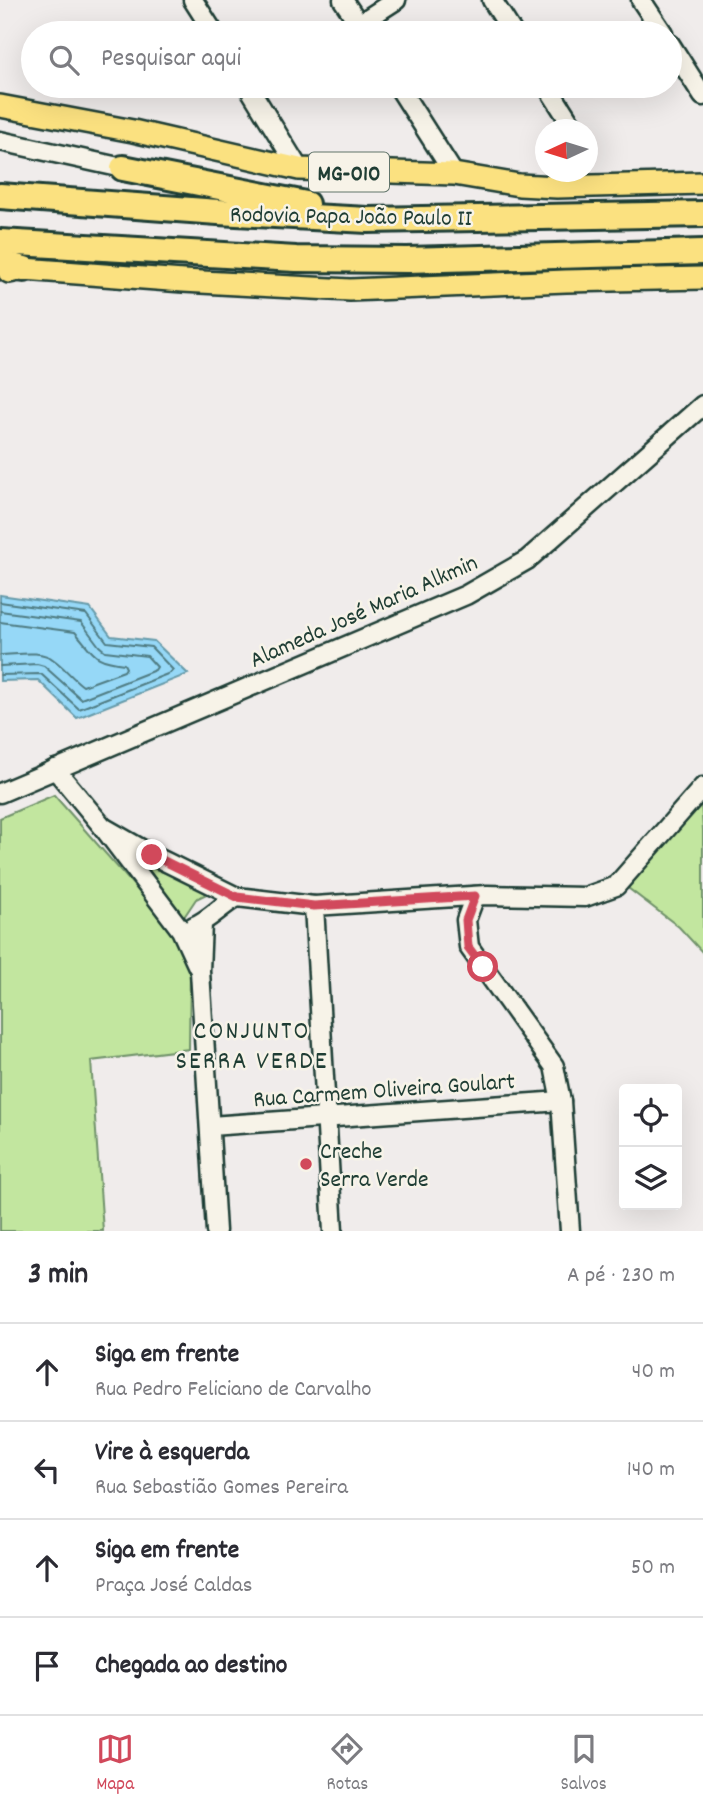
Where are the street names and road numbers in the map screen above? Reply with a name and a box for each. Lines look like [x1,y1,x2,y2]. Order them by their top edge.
road number: MG-010 [309,153,389,192]
street label: Rodovia Papa João Paulo II [230,199,473,237]
street label: Alameda José Maria Alkmin [245,547,484,678]
street label: Rua Carmem Oliveira Goulart [252,1066,516,1118]

